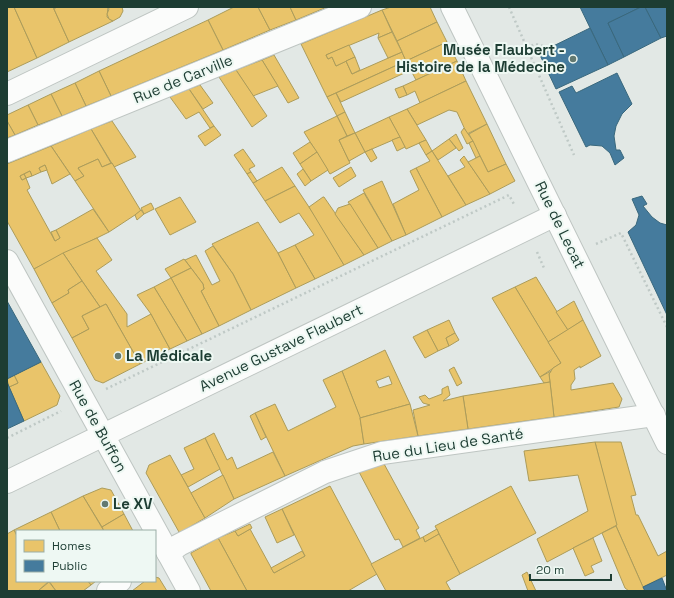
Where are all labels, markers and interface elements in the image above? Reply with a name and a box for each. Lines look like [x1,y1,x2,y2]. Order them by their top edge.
place label: Musée Flaubert - Histoire de la Médecine [396,40,565,76]
street label: Rue de Carville [130,50,235,107]
marker: Musée Flaubert - Histoire de la Médecine [568,54,578,64]
street label: Rue de Lecat [531,178,590,272]
street label: Avenue Gustave Flaubert [196,300,366,395]
place label: La Médicale [126,346,213,365]
marker: La Médicale [113,351,123,361]
street label: Rue de Buffon [65,376,132,475]
street label: Rue du Lieu de Santé [371,423,525,466]
place label: Le XV [113,494,153,513]
marker: Le XV [100,499,110,509]
legend [16,530,156,582]
text: Homes [52,538,91,554]
scale bar [530,556,611,582]
text: Public [52,558,87,574]
text: 20 m [536,562,564,578]

